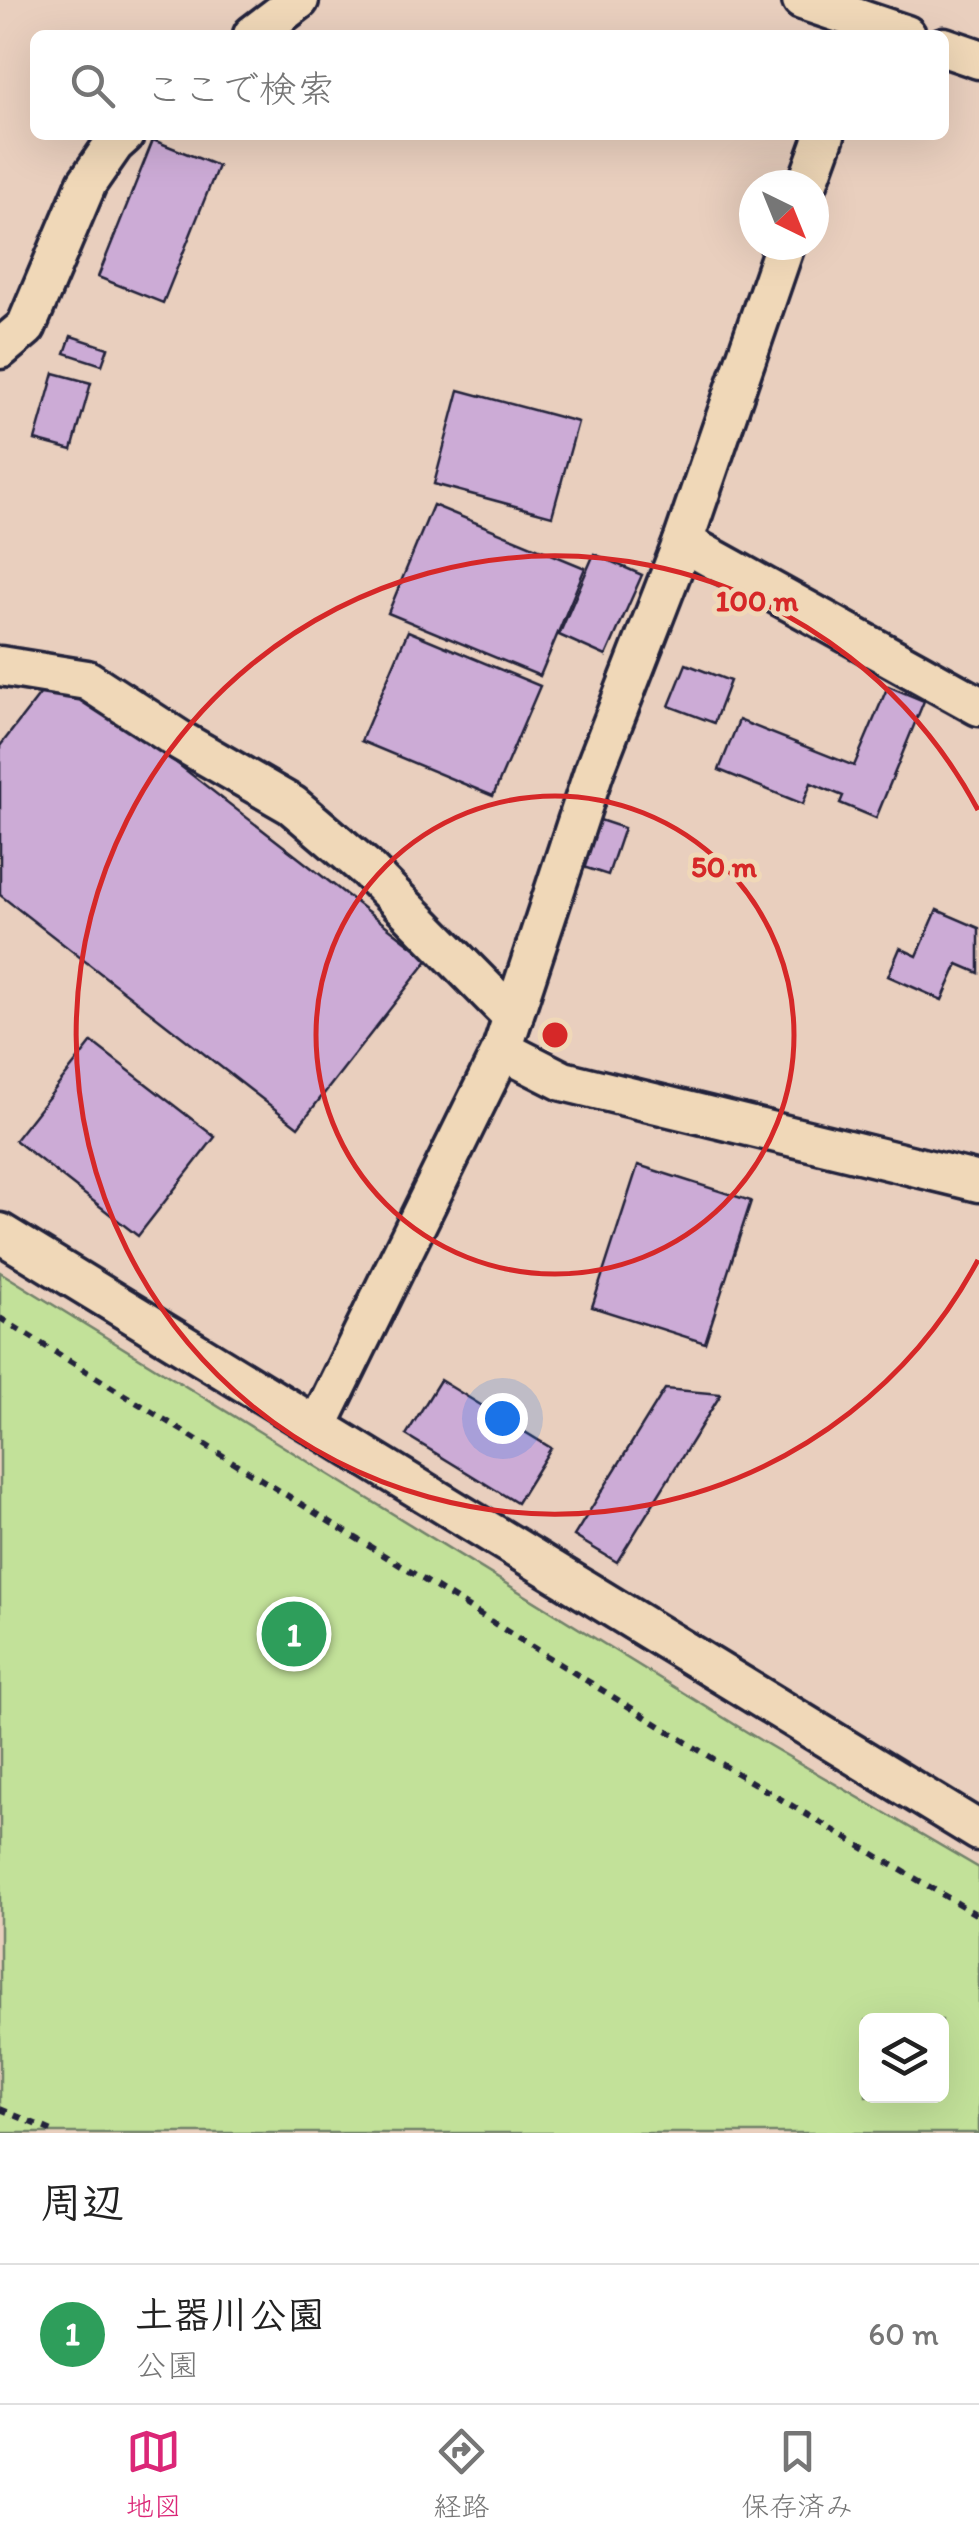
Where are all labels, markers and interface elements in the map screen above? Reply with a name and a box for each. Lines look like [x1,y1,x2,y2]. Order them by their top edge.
search box [30,30,949,140]
icon: search [65,58,120,113]
text: ここで検索 [145,66,335,112]
north arrow [739,170,829,260]
text: 100 m [716,582,799,619]
text: 50 m [691,848,758,885]
centre of rings [537,1017,573,1053]
your location [477,1393,528,1444]
pin: 1 [262,1596,326,1672]
map controls [859,2013,949,2103]
button: layers [859,2013,949,2103]
text: 周辺 [40,2177,124,2228]
text: 土器川公園 [135,2292,325,2338]
text: 1 [65,2315,80,2353]
text: 60 m [868,2315,939,2353]
text: 公園 [135,2346,199,2384]
tab: 地図 [126,2424,182,2524]
tab: 経路 [433,2424,489,2524]
tab: 保存済み [741,2424,853,2524]

